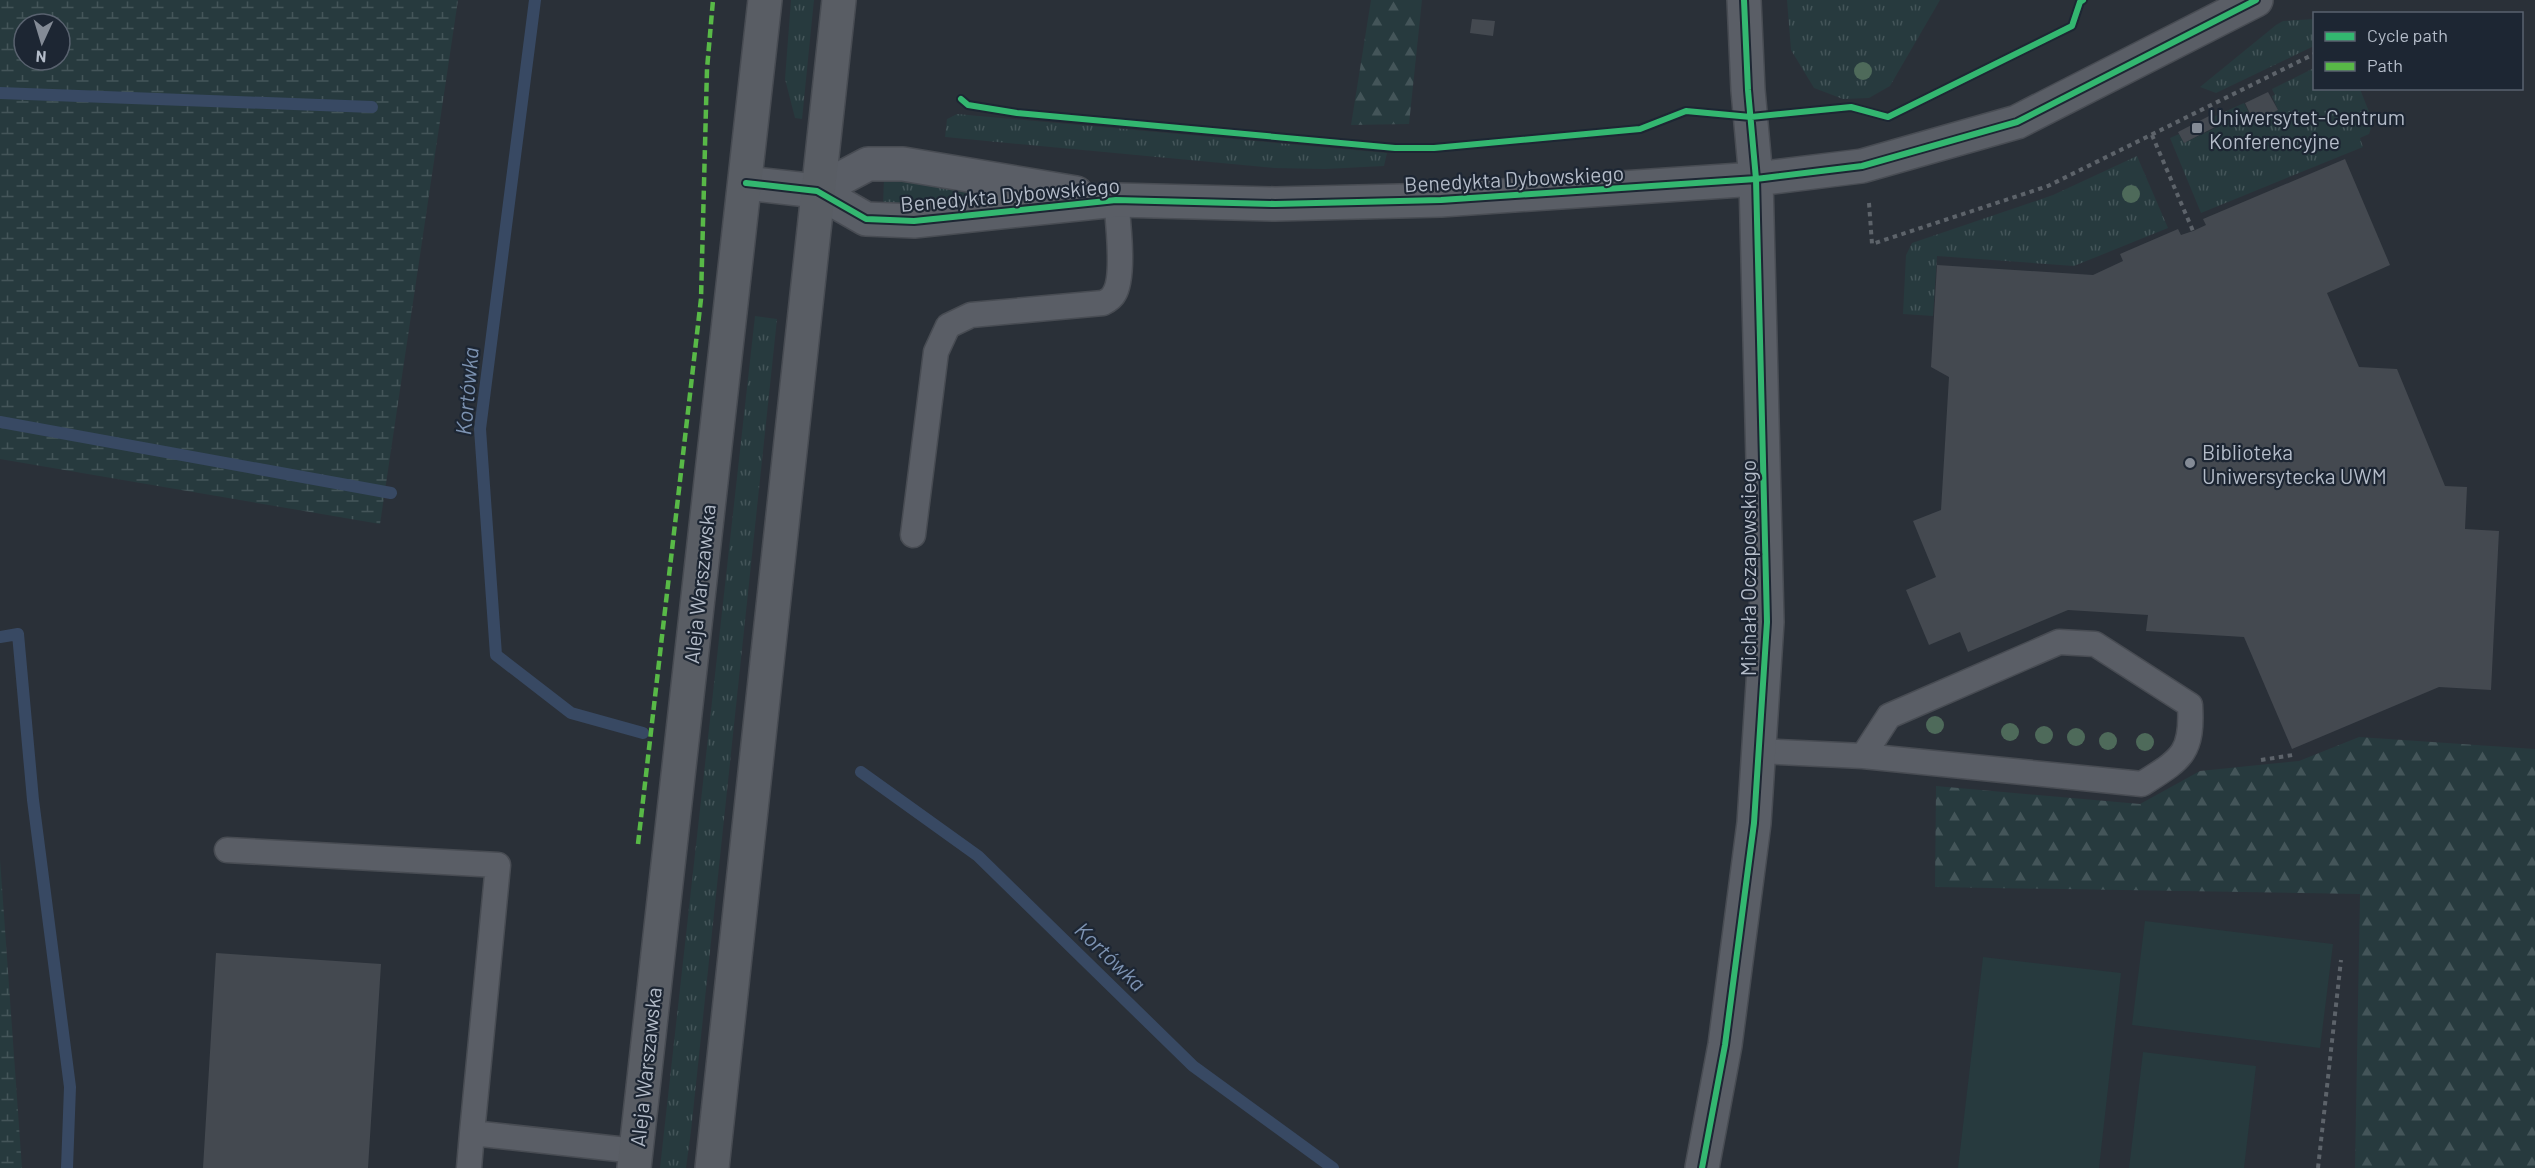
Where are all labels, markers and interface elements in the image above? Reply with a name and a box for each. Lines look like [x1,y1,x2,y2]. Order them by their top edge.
north arrow [12,12,72,72]
legend [2313,12,2523,90]
text: Cycle path [2367,24,2448,46]
text: N [35,48,47,67]
text: Path [2367,54,2403,76]
place label: Uniwersytet-Centrum Konferencyjne [2209,104,2405,153]
marker: Uniwersytet-Centrum Konferencyjne [2190,121,2204,135]
street label: Benedykta Dybowskiego [1403,160,1625,196]
street label: Benedykta Dybowskiego [899,172,1121,216]
water label: Kortówka [449,346,483,436]
place label: Biblioteka Uniwersytecka UWM [2202,439,2387,488]
marker: Biblioteka Uniwersytecka UWM [2183,456,2197,470]
street label: Michała Oczapowskiego [1735,460,1760,676]
street label: Aleja Warszawska [678,503,720,665]
water label: Kortówka [1070,916,1152,996]
street label: Aleja Warszawska [624,986,666,1148]

